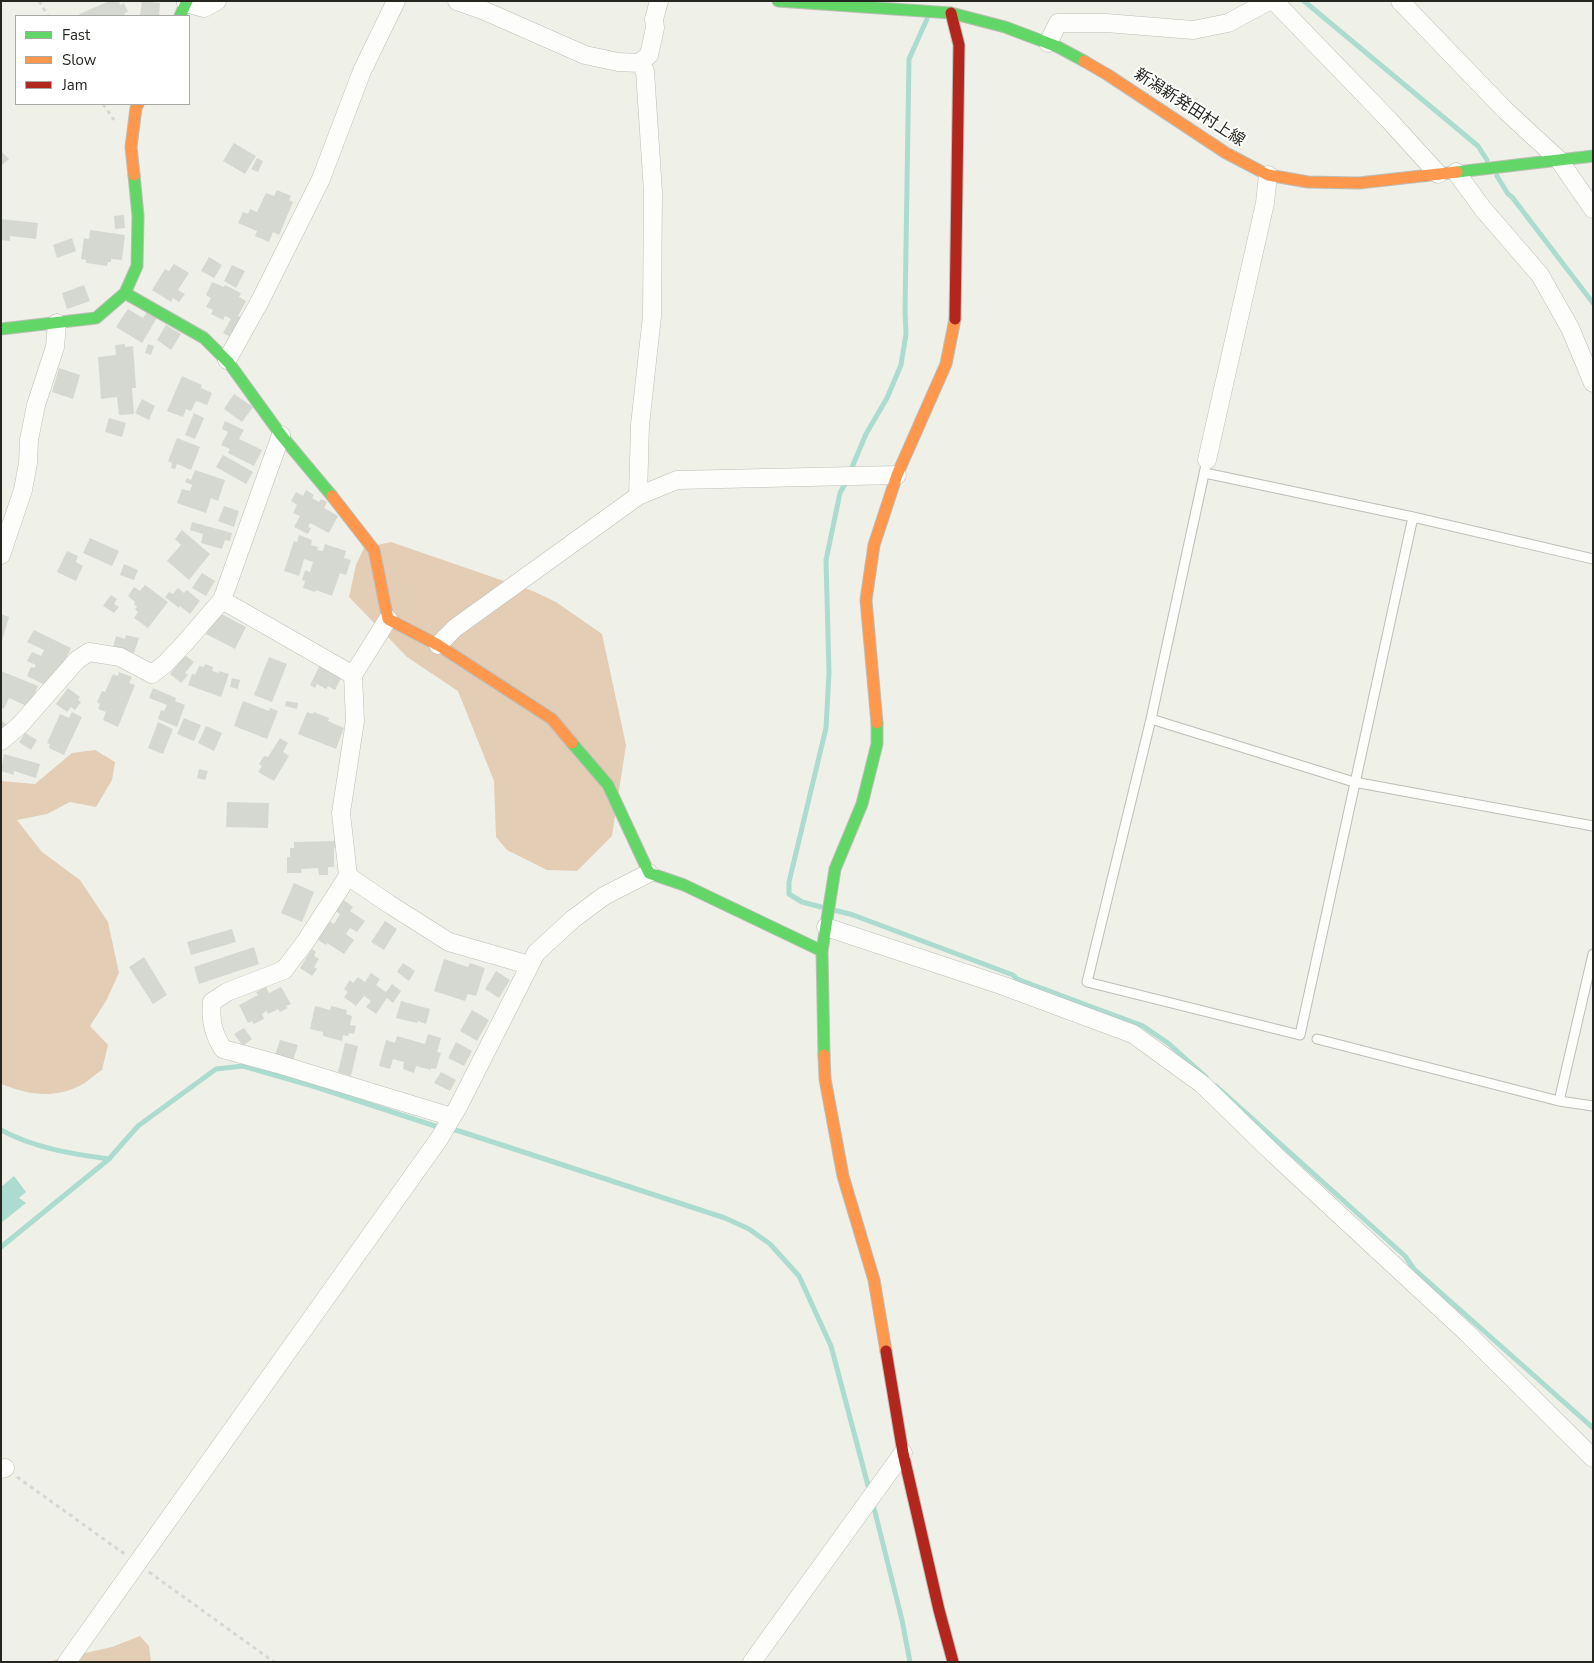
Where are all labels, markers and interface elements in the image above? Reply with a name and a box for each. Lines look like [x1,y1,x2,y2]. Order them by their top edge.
legend [15,15,190,105]
text: Fast [62,25,90,45]
text: Slow [62,50,96,70]
street label: 新潟新発田村上線 [1130,65,1248,151]
text: Jam [62,75,88,95]

